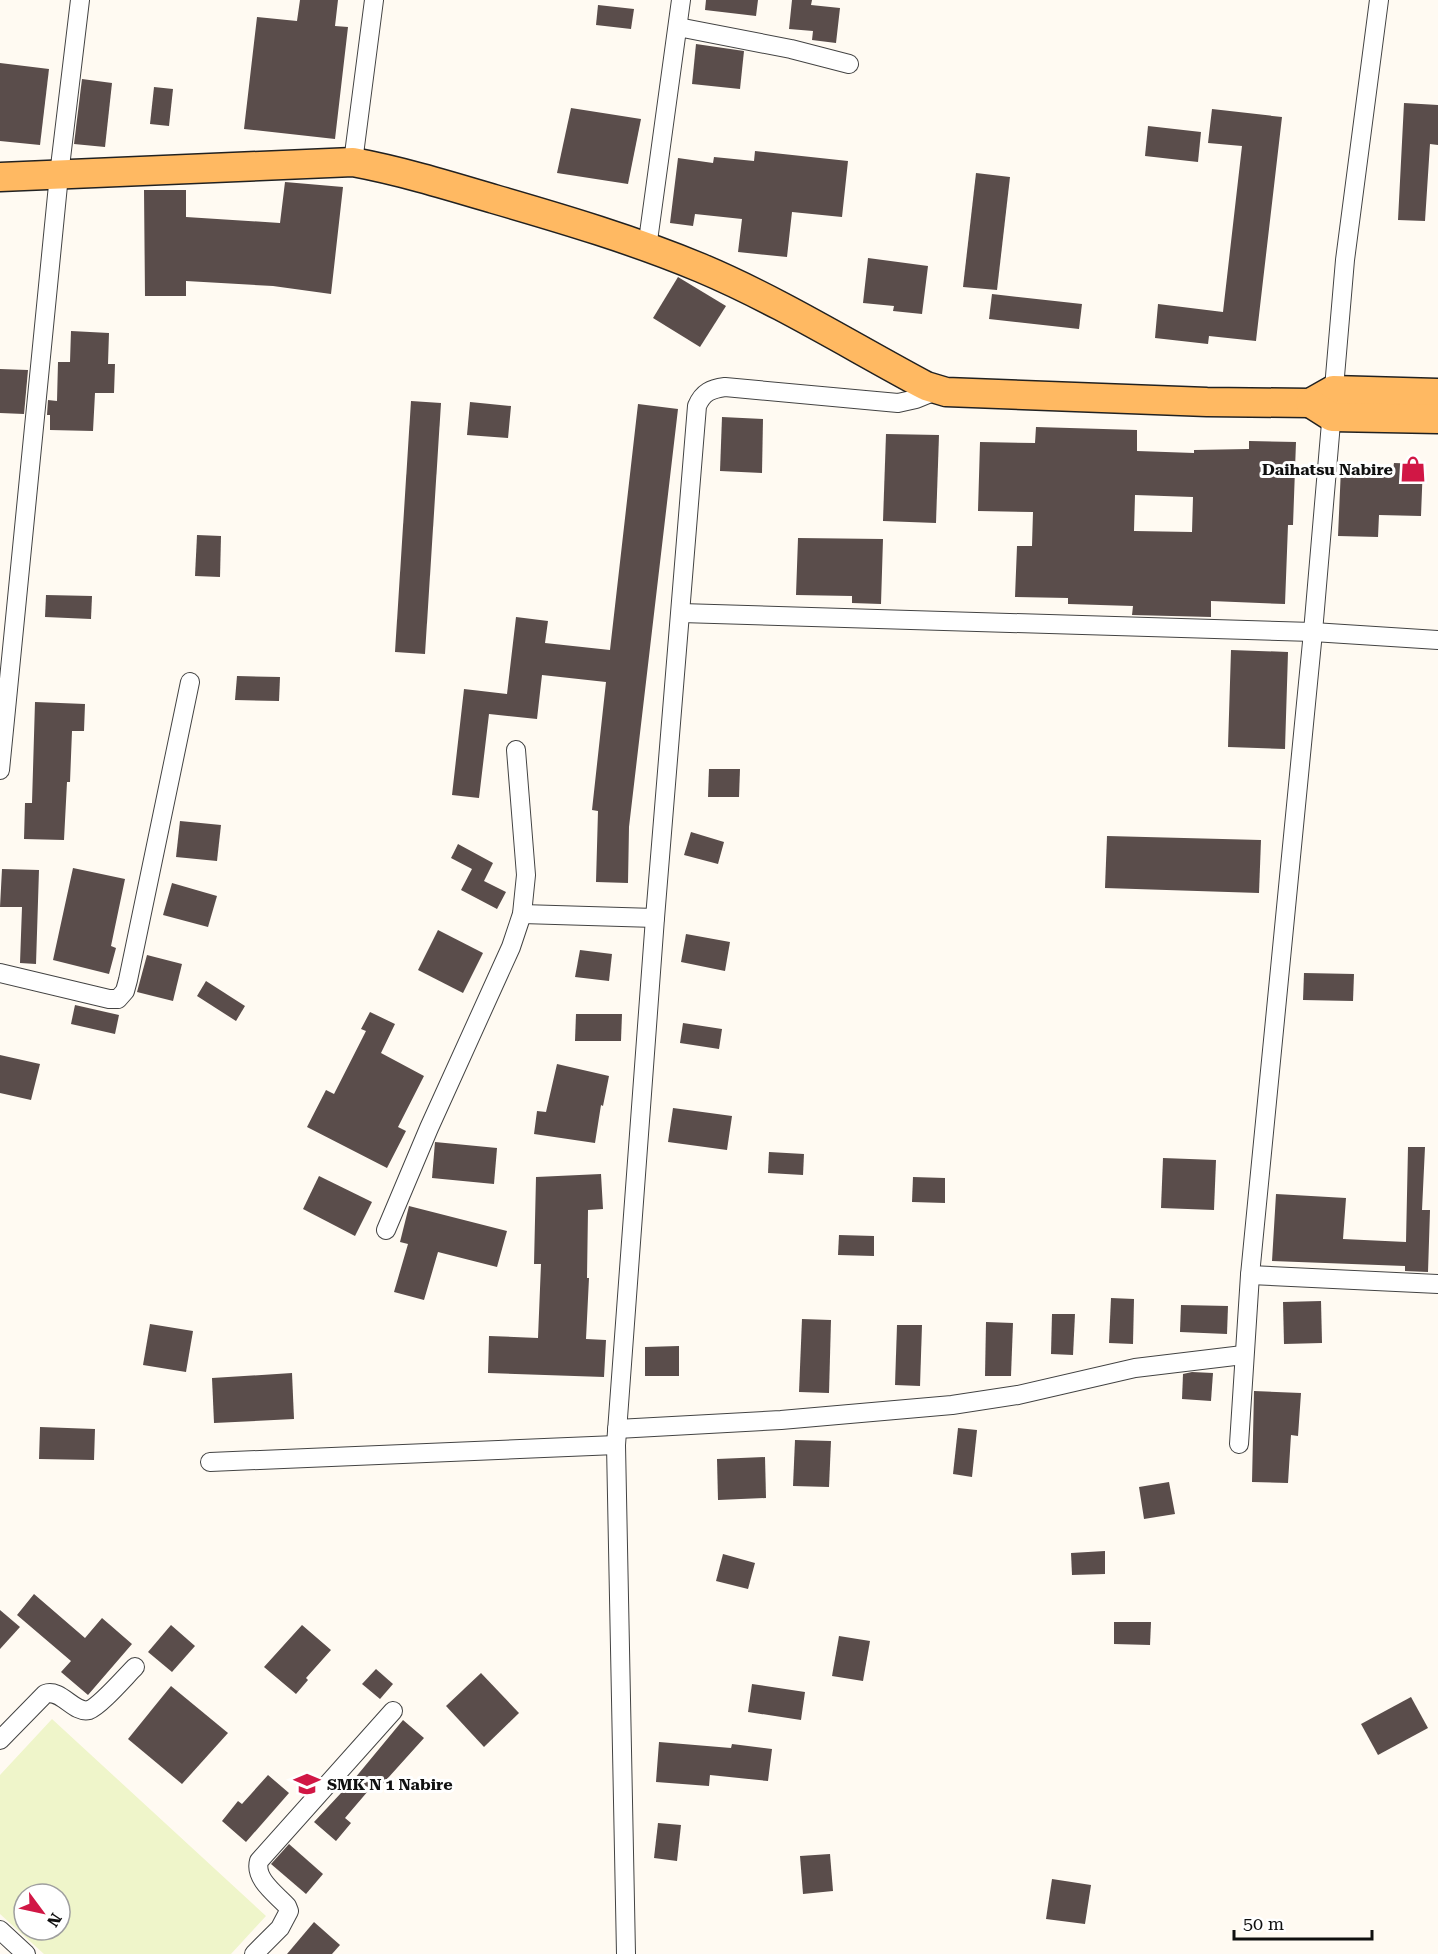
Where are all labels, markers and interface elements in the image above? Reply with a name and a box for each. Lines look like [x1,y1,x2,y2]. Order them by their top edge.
shop icon: Daihatsu Nabire [1398,454,1428,484]
place label: Daihatsu Nabire [1262,460,1393,479]
school or university icon: SMK N 1 Nabire [292,1769,322,1799]
place label: SMK N 1 Nabire [327,1775,453,1794]
north arrow [12,1882,72,1942]
scale bar [1234,1903,1372,1941]
text: N [43,1910,65,1930]
text: 50 m [1243,1913,1284,1934]

